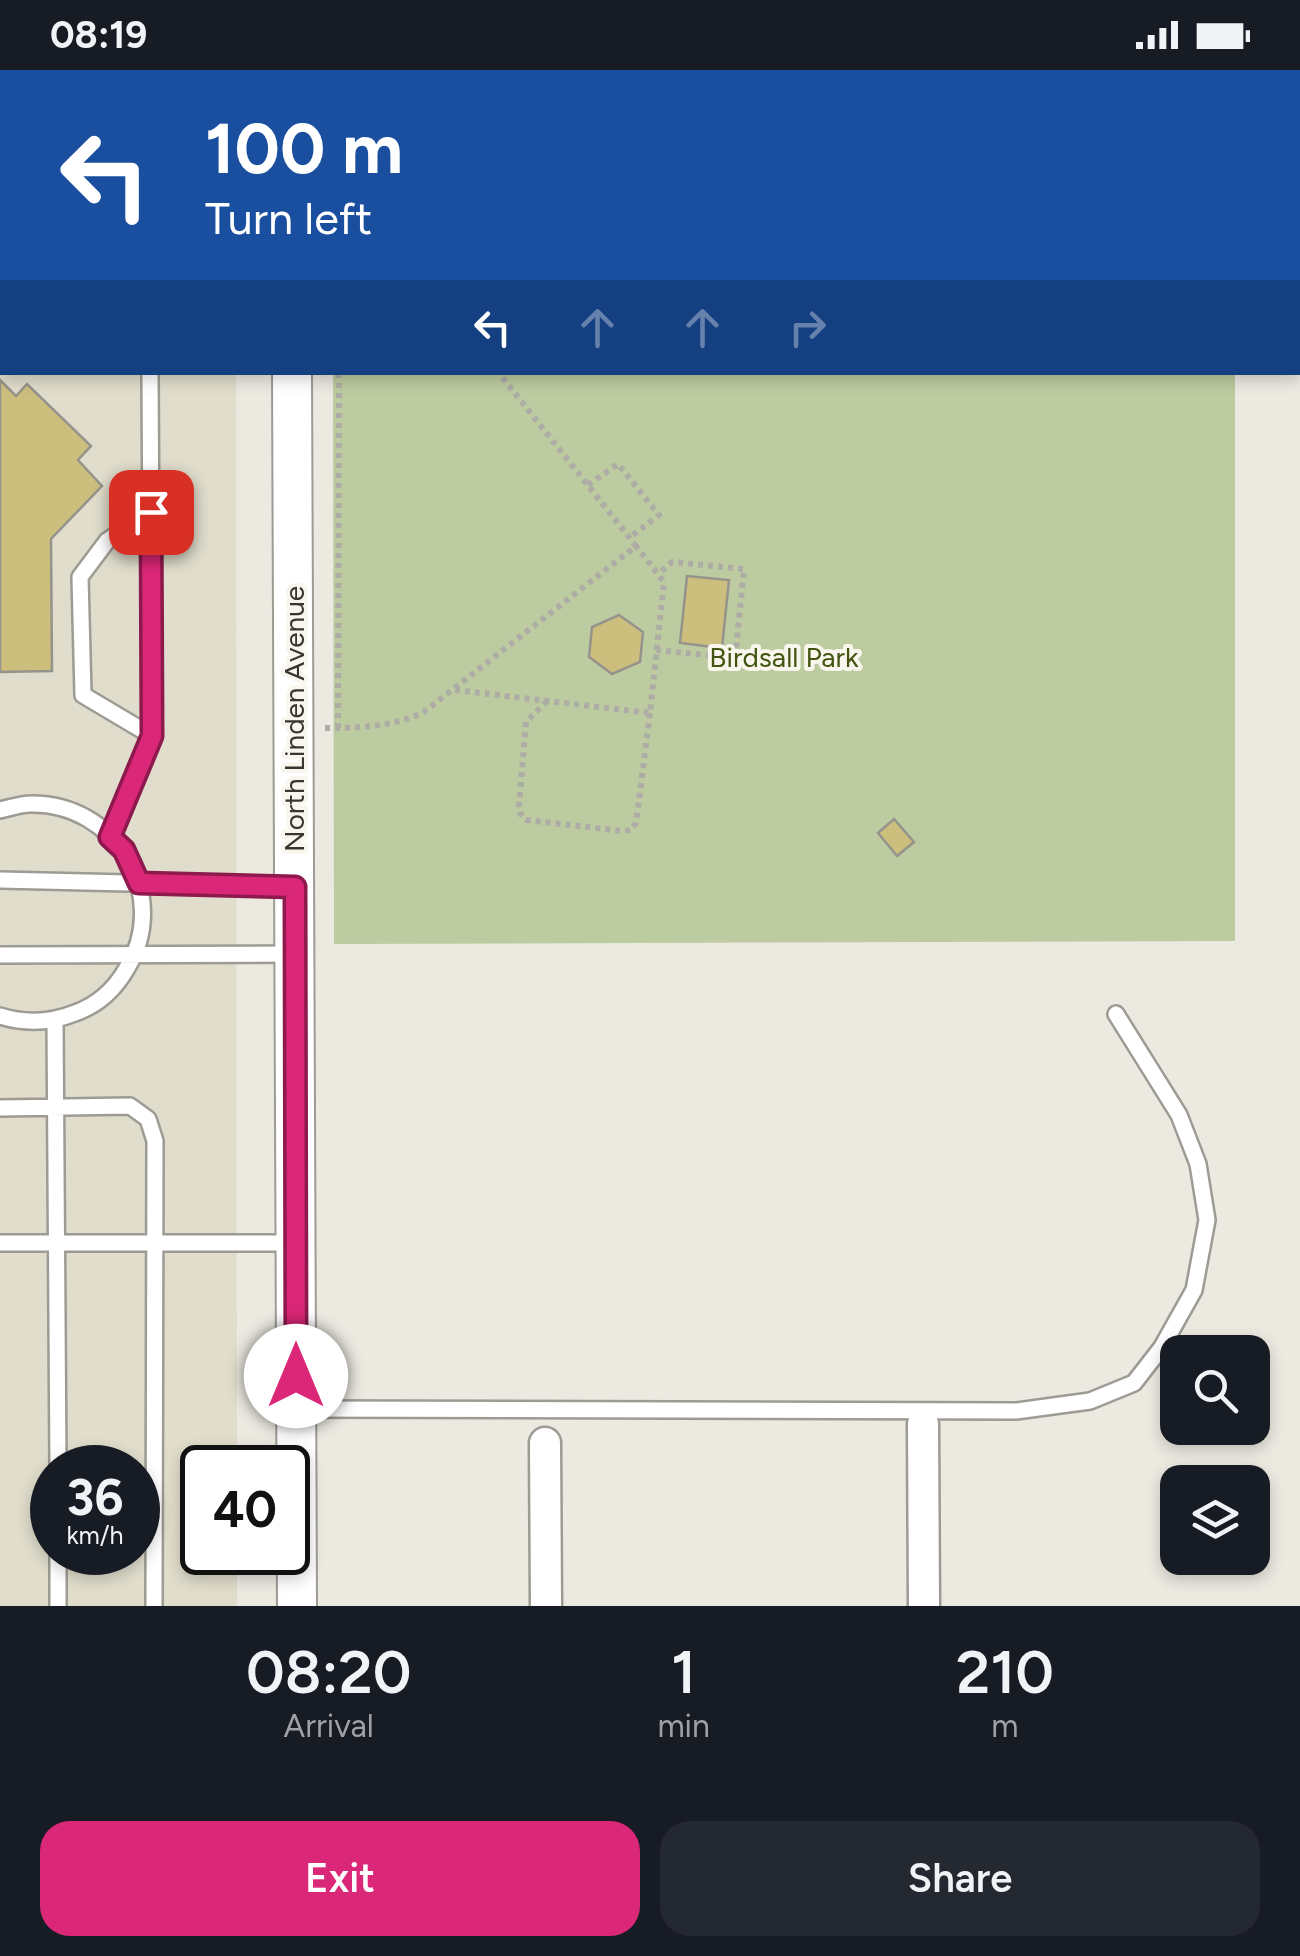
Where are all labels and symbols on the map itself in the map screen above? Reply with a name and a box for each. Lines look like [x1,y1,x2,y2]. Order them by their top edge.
pin [109,470,194,555]
street label: North Linden Avenue [277,586,311,852]
park label: Birdsall Park [709,640,859,674]
position arrow [244,1324,348,1428]
speed limit sign: 40 [180,1445,310,1575]

